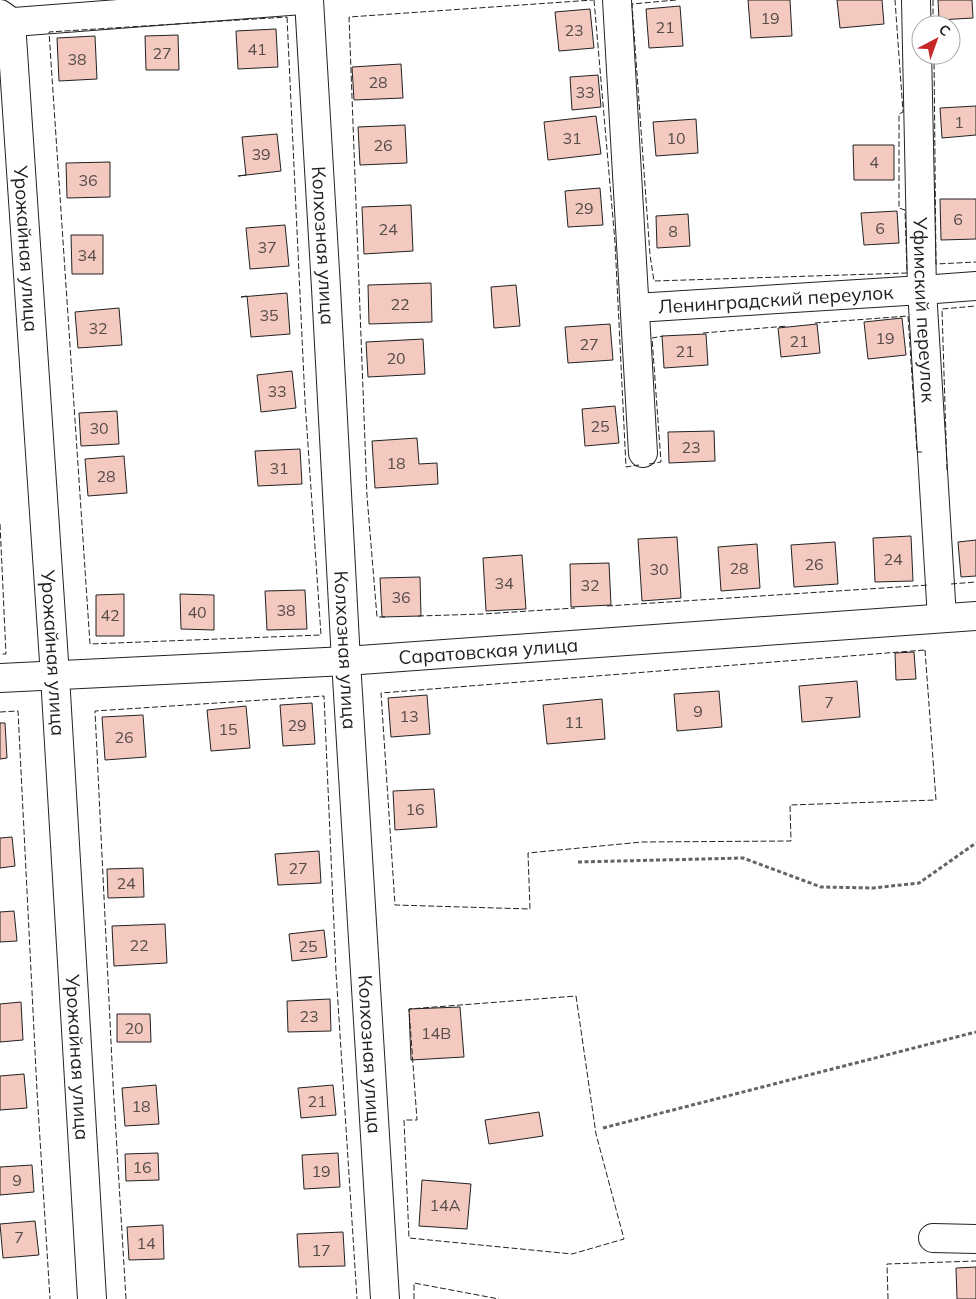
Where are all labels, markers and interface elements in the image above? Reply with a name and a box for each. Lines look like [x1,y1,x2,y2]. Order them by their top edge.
house number: 19 [760,8,780,28]
north arrow [911,15,961,65]
house number: 21 [655,17,675,37]
house number: 23 [564,20,584,40]
text: С [935,20,954,40]
house number: 41 [247,39,267,59]
house number: 27 [152,43,172,63]
house number: 38 [67,49,87,69]
house number: 28 [368,72,388,92]
house number: 33 [575,82,595,102]
house number: 1 [954,112,964,132]
house number: 31 [562,128,582,148]
house number: 10 [666,128,686,148]
house number: 26 [373,135,393,155]
house number: 39 [251,144,271,164]
house number: 4 [869,152,879,172]
street label: Урожайная улица [9,164,44,333]
street label: Колхозная улица [307,165,340,326]
house number: 36 [78,170,98,190]
house number: 29 [574,198,594,218]
house number: 6 [953,209,963,229]
street label: Уфимский переулок [908,216,941,404]
house number: 6 [875,218,885,238]
house number: 24 [378,219,398,239]
house number: 8 [668,221,678,241]
house number: 37 [257,237,277,257]
house number: 34 [77,245,97,265]
street label: Ленинградский переулок [657,280,895,319]
house number: 22 [390,294,410,314]
house number: 35 [259,305,279,325]
house number: 32 [88,318,108,338]
house number: 19 [875,328,895,348]
house number: 21 [789,331,809,351]
house number: 27 [579,334,599,354]
house number: 21 [675,341,695,361]
house number: 20 [386,348,406,368]
house number: 33 [267,381,287,401]
house number: 25 [590,416,610,436]
house number: 30 [89,418,109,438]
house number: 23 [681,437,701,457]
house number: 18 [386,453,406,473]
house number: 31 [269,458,289,478]
house number: 28 [96,466,116,486]
house number: 24 [883,549,903,569]
house number: 26 [804,554,824,574]
house number: 28 [729,558,749,578]
house number: 30 [649,559,669,579]
street label: Урожайная улица [36,568,71,737]
street label: Колхозная улица [329,570,362,730]
house number: 34 [494,573,514,593]
house number: 32 [580,575,600,595]
house number: 36 [391,587,411,607]
house number: 38 [276,600,296,620]
house number: 40 [187,602,207,622]
house number: 42 [100,605,120,625]
street label: Саратовская улица [398,632,579,669]
house number: 7 [824,692,834,712]
house number: 9 [693,701,703,721]
house number: 13 [399,706,419,726]
house number: 11 [564,712,584,732]
house number: 29 [287,715,307,735]
house number: 15 [218,719,238,739]
house number: 26 [114,727,134,747]
house number: 16 [405,799,425,819]
house number: 27 [288,858,308,878]
house number: 24 [116,873,136,893]
house number: 22 [129,935,149,955]
house number: 25 [298,936,318,956]
street label: Урожайная улица [61,973,95,1141]
street label: Колхозная улица [353,974,387,1134]
house number: 23 [299,1006,319,1026]
house number: 20 [124,1018,144,1038]
house number: 14В [421,1023,451,1043]
house number: 21 [307,1091,327,1111]
house number: 18 [131,1096,151,1116]
house number: 16 [132,1157,152,1177]
house number: 19 [311,1161,331,1181]
house number: 9 [12,1170,22,1190]
house number: 14А [430,1195,461,1215]
house number: 7 [14,1227,24,1247]
house number: 14 [136,1233,156,1253]
house number: 17 [311,1240,331,1260]

